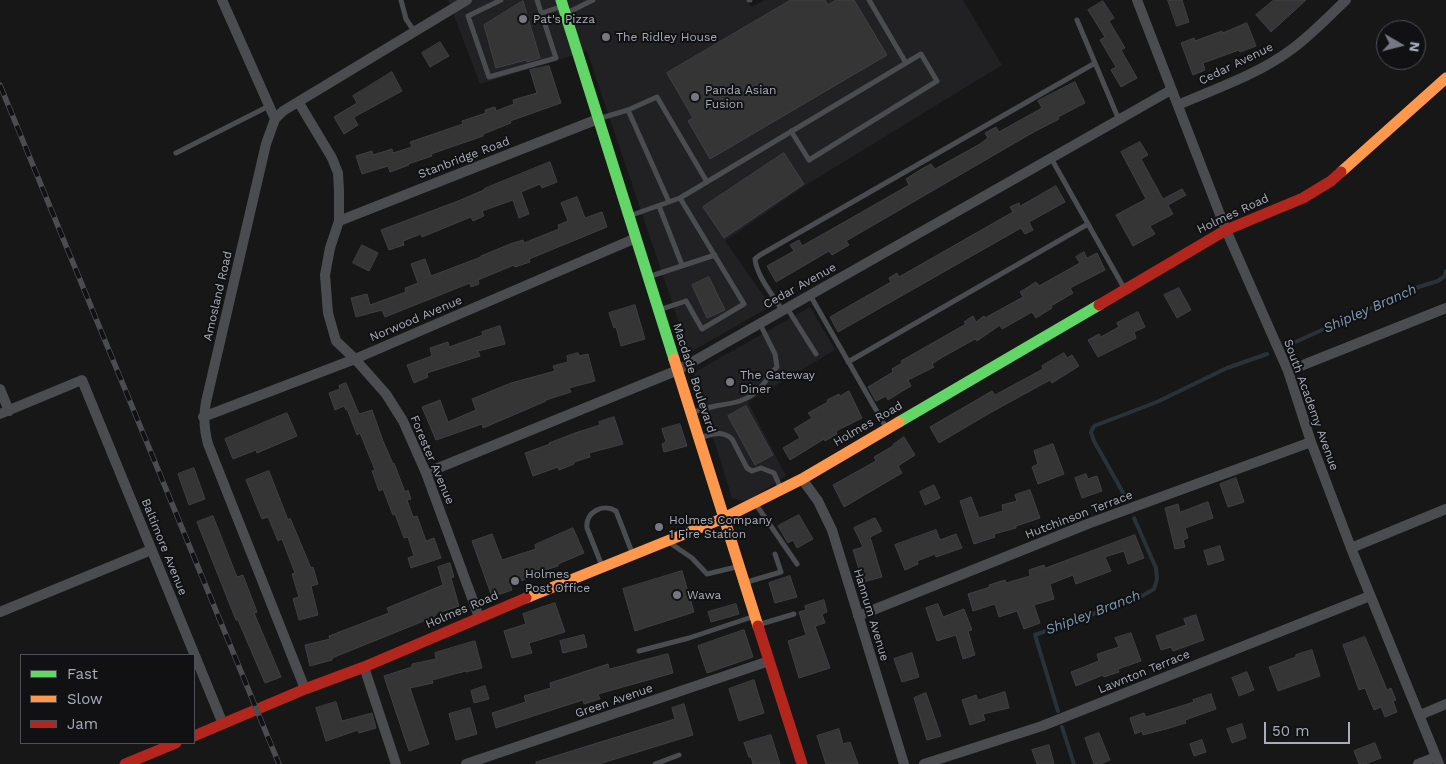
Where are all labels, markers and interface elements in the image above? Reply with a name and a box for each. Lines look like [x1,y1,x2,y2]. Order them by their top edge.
place label: Pat's Pizza [533,12,595,26]
marker: Pat's Pizza [517,13,529,25]
north arrow [1376,20,1426,70]
place label: The Ridley House [616,30,717,44]
marker: The Ridley House [600,31,612,43]
street label: Cedar Avenue [1196,40,1276,88]
text: N [1406,41,1424,53]
place label: Panda Asian Fusion [705,83,777,111]
marker: Panda Asian Fusion [689,91,701,103]
street label: Stanbridge Road [416,134,512,182]
street label: Holmes Road [1195,191,1271,237]
street label: Amosland Road [201,250,235,342]
street label: Cedar Avenue [761,260,839,312]
water label: Shipley Branch [1321,281,1419,337]
street label: Norwood Avenue [368,293,464,345]
street label: Macdade Boulevard [669,321,719,435]
street label: South Academy Avenue [1281,337,1341,473]
place label: The Gateway Diner [740,368,815,396]
marker: The Gateway Diner [724,376,736,388]
street label: Holmes Road [831,398,905,450]
street label: Forester Avenue [407,413,457,507]
street label: Hutchinson Terrace [1023,488,1135,542]
street label: Baltimore Avenue [138,497,190,597]
place label: Holmes Company 1 Fire Station [669,513,772,541]
marker: Holmes Company 1 Fire Station [653,521,665,533]
place label: Holmes Post Office [525,567,590,595]
street label: Hannum Avenue [850,567,892,663]
marker: Holmes Post Office [509,575,521,587]
water label: Shipley Branch [1043,587,1143,639]
street label: Holmes Road [423,588,501,632]
place label: Wawa [687,588,721,602]
marker: Wawa [671,589,683,601]
street label: Lawnton Terrace [1096,647,1192,697]
legend [20,654,195,744]
text: Fast [67,665,98,683]
street label: Green Avenue [573,681,655,721]
text: Slow [67,690,103,708]
scale bar [1266,712,1352,744]
text: Jam [67,715,98,733]
text: 50 m [1272,722,1309,740]

